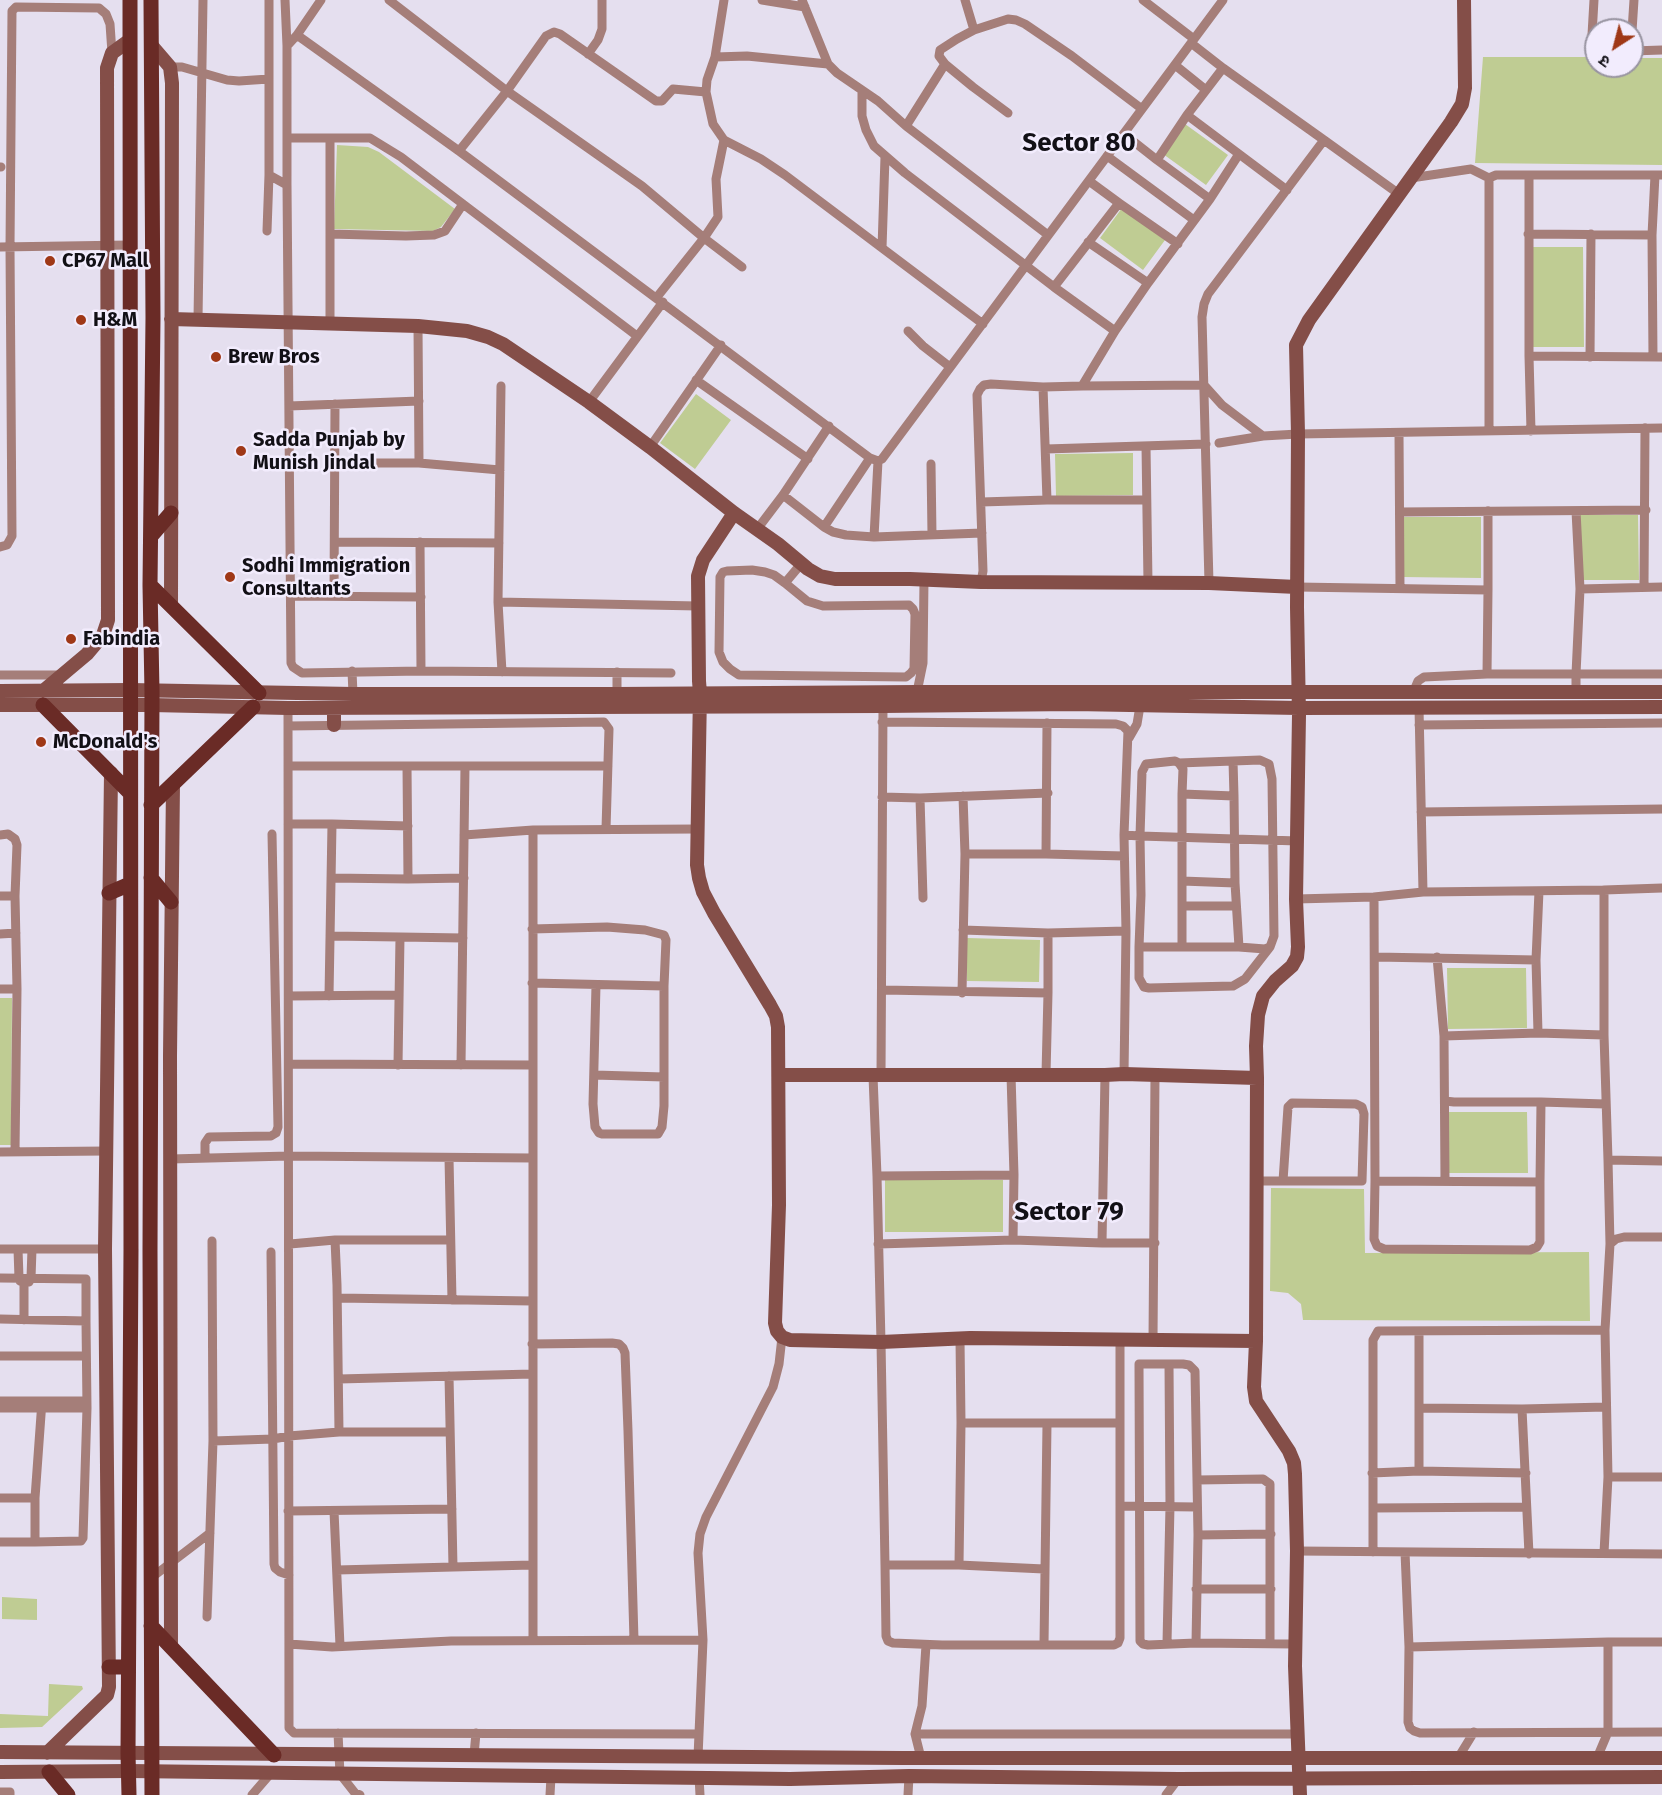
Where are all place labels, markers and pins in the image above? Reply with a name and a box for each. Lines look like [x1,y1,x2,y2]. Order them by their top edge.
place label: CP67 Mall [62,249,149,273]
marker: CP67 Mall [43,254,57,268]
place label: H&M [93,308,137,332]
marker: H&M [74,313,88,327]
place label: Brew Bros [228,345,320,369]
marker: Brew Bros [209,350,223,364]
place label: Sadda Punjab by Munish Jindal [253,428,405,475]
marker: Sadda Punjab by Munish Jindal [234,444,248,458]
place label: Sodhi Immigration Consultants [242,554,410,601]
marker: Sodhi Immigration Consultants [223,570,237,584]
place label: Fabindia [83,627,160,651]
marker: Fabindia [64,632,78,646]
place label: McDonald's [53,730,157,754]
marker: McDonald's [34,735,48,749]

